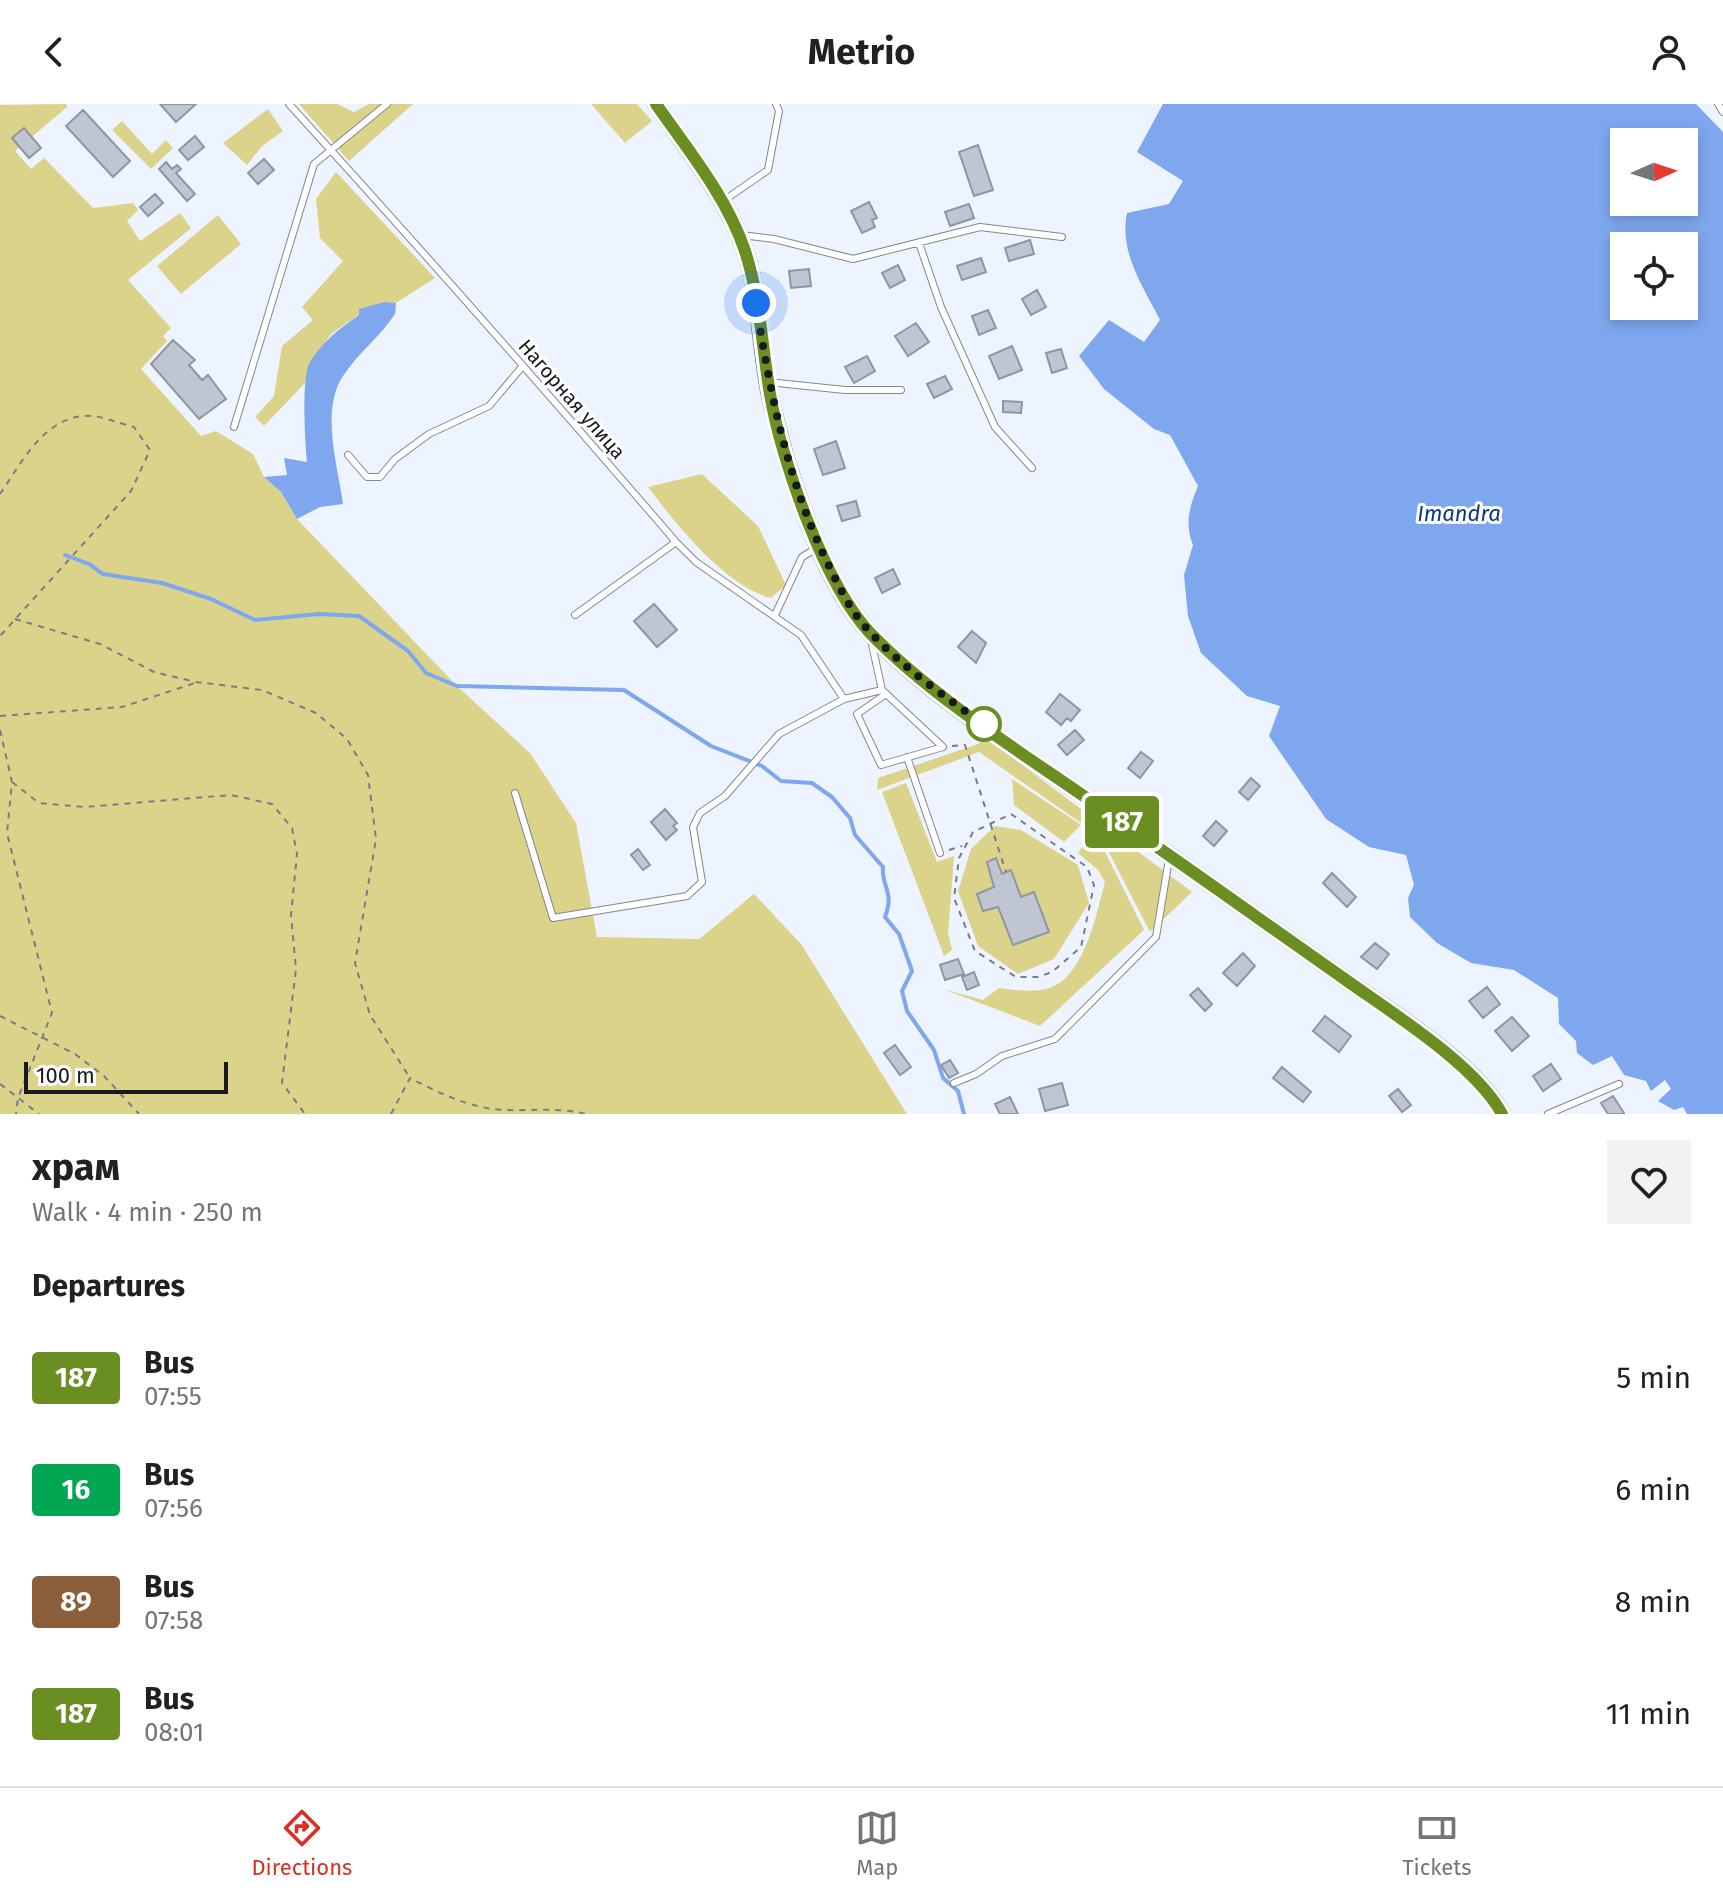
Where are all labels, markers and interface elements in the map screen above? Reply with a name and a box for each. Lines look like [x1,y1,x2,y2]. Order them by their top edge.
icon: back [32,30,76,74]
text: Metrio [808,30,915,74]
icon: person [1647,30,1691,74]
north arrow [1610,128,1698,216]
map controls [1610,128,1698,320]
button: locate [1610,232,1698,320]
your location [736,283,776,323]
street label: Нагорная улица [513,334,631,464]
water label: Imandra [1417,500,1501,527]
unlabelled marker [967,707,1001,741]
line badge: 187 [1076,796,1168,848]
text: 187 [1101,805,1143,838]
scale bar [24,1058,228,1094]
text: 100 m [36,1062,95,1089]
button: heart [1607,1140,1691,1224]
text: храм [32,1144,120,1190]
text: Walk · 4 min · 250 m [32,1197,263,1228]
text: Departures [32,1268,185,1304]
text: Bus [144,1345,194,1381]
text: 5 min [1616,1360,1691,1396]
text: 187 [55,1361,97,1394]
text: 07:55 [144,1381,202,1412]
text: Bus [144,1457,194,1493]
text: 6 min [1615,1472,1691,1508]
text: 16 [62,1473,90,1506]
text: 07:56 [144,1493,203,1524]
text: Bus [144,1569,194,1605]
text: 8 min [1615,1584,1691,1620]
text: 89 [60,1585,92,1618]
text: 07:58 [144,1605,203,1636]
text: Bus [144,1681,194,1717]
text: 11 min [1606,1696,1691,1732]
text: 187 [55,1697,97,1730]
text: 08:01 [144,1717,204,1748]
tab: Directions [251,1806,352,1881]
tab: Map [855,1806,899,1881]
tab: Tickets [1402,1806,1472,1881]

